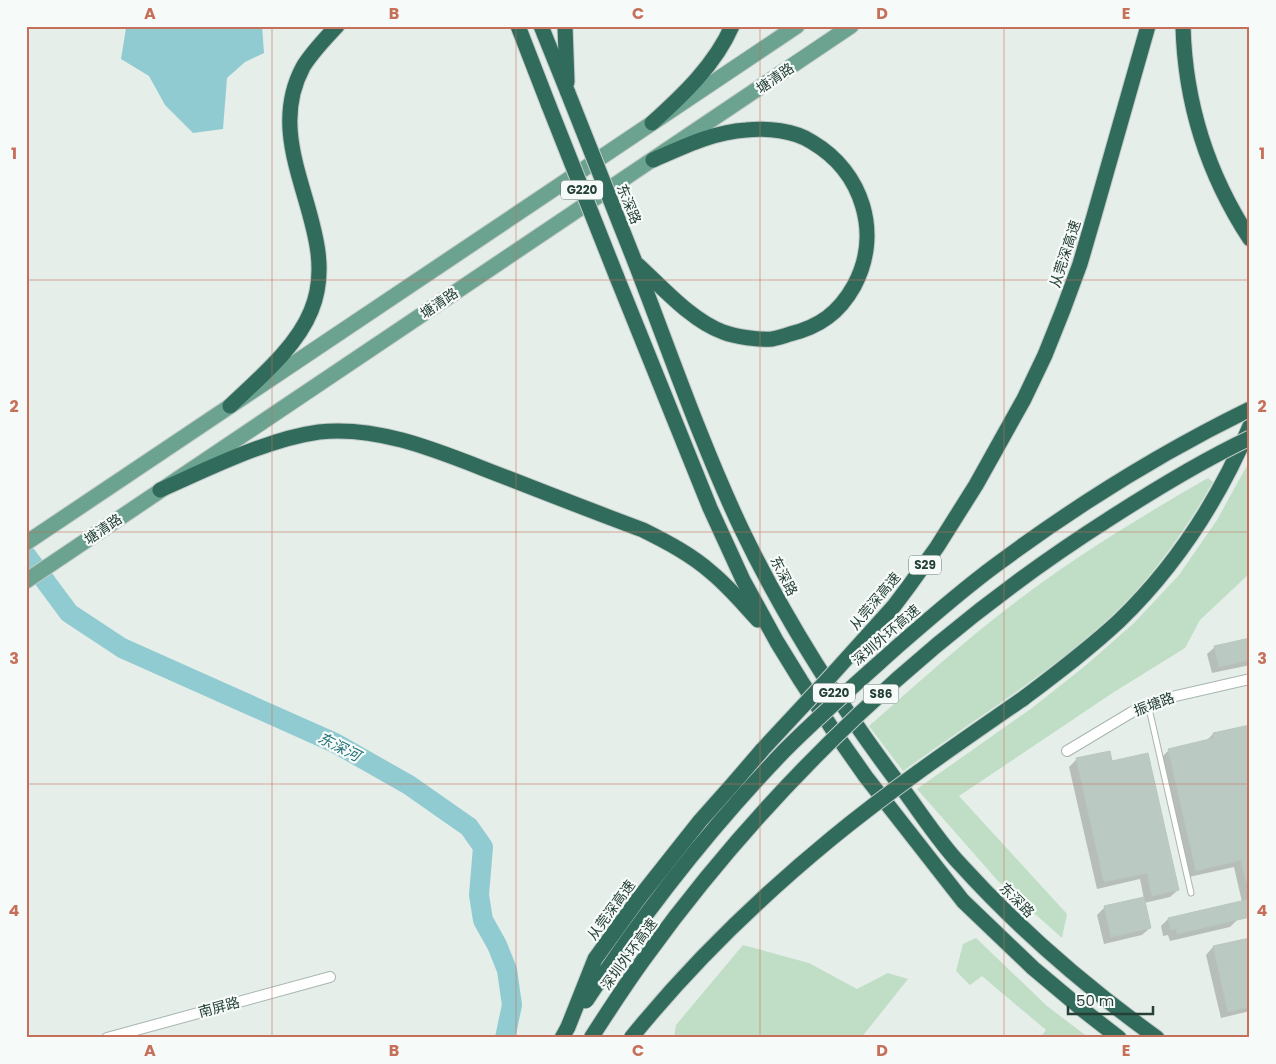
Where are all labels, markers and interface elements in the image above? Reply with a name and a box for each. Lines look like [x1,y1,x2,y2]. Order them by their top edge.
text: A [144,2,156,25]
text: B [389,2,399,25]
text: C [632,2,644,25]
text: D [876,2,888,25]
text: E [1122,2,1130,25]
street label: 塘清路 [752,58,798,98]
text: 1 [11,142,17,165]
text: 1 [1259,142,1265,165]
road number: G220 [561,180,603,200]
street label: 东深路 [612,181,646,227]
street label: 从莞深高速 [1045,218,1085,290]
street label: 塘清路 [416,283,462,323]
text: 2 [9,395,19,418]
text: 2 [1257,395,1267,418]
street label: 塘清路 [80,509,126,549]
street label: 东深路 [766,553,802,599]
road number: S29 [909,556,941,574]
street label: 从莞深高速 [845,568,905,634]
street label: 深圳外环高速 [848,600,924,670]
text: 3 [9,647,19,670]
text: 3 [1257,647,1267,670]
road number: G220 [813,684,855,702]
road number: S86 [864,684,898,704]
street label: 振塘路 [1131,687,1177,721]
water label: 东深河 [314,727,367,767]
street label: 从莞深高速 [582,876,640,944]
street label: 东深路 [995,878,1039,922]
text: 4 [9,899,20,922]
text: 4 [1257,899,1268,922]
street label: 深圳外环高速 [596,914,662,994]
scale bar [1068,984,1154,1016]
text: 50 m [1076,990,1114,1011]
street label: 南屏路 [196,992,242,1022]
text: A [144,1039,156,1062]
text: B [389,1039,399,1062]
text: C [632,1039,644,1062]
text: D [876,1039,888,1062]
text: E [1122,1039,1130,1062]

